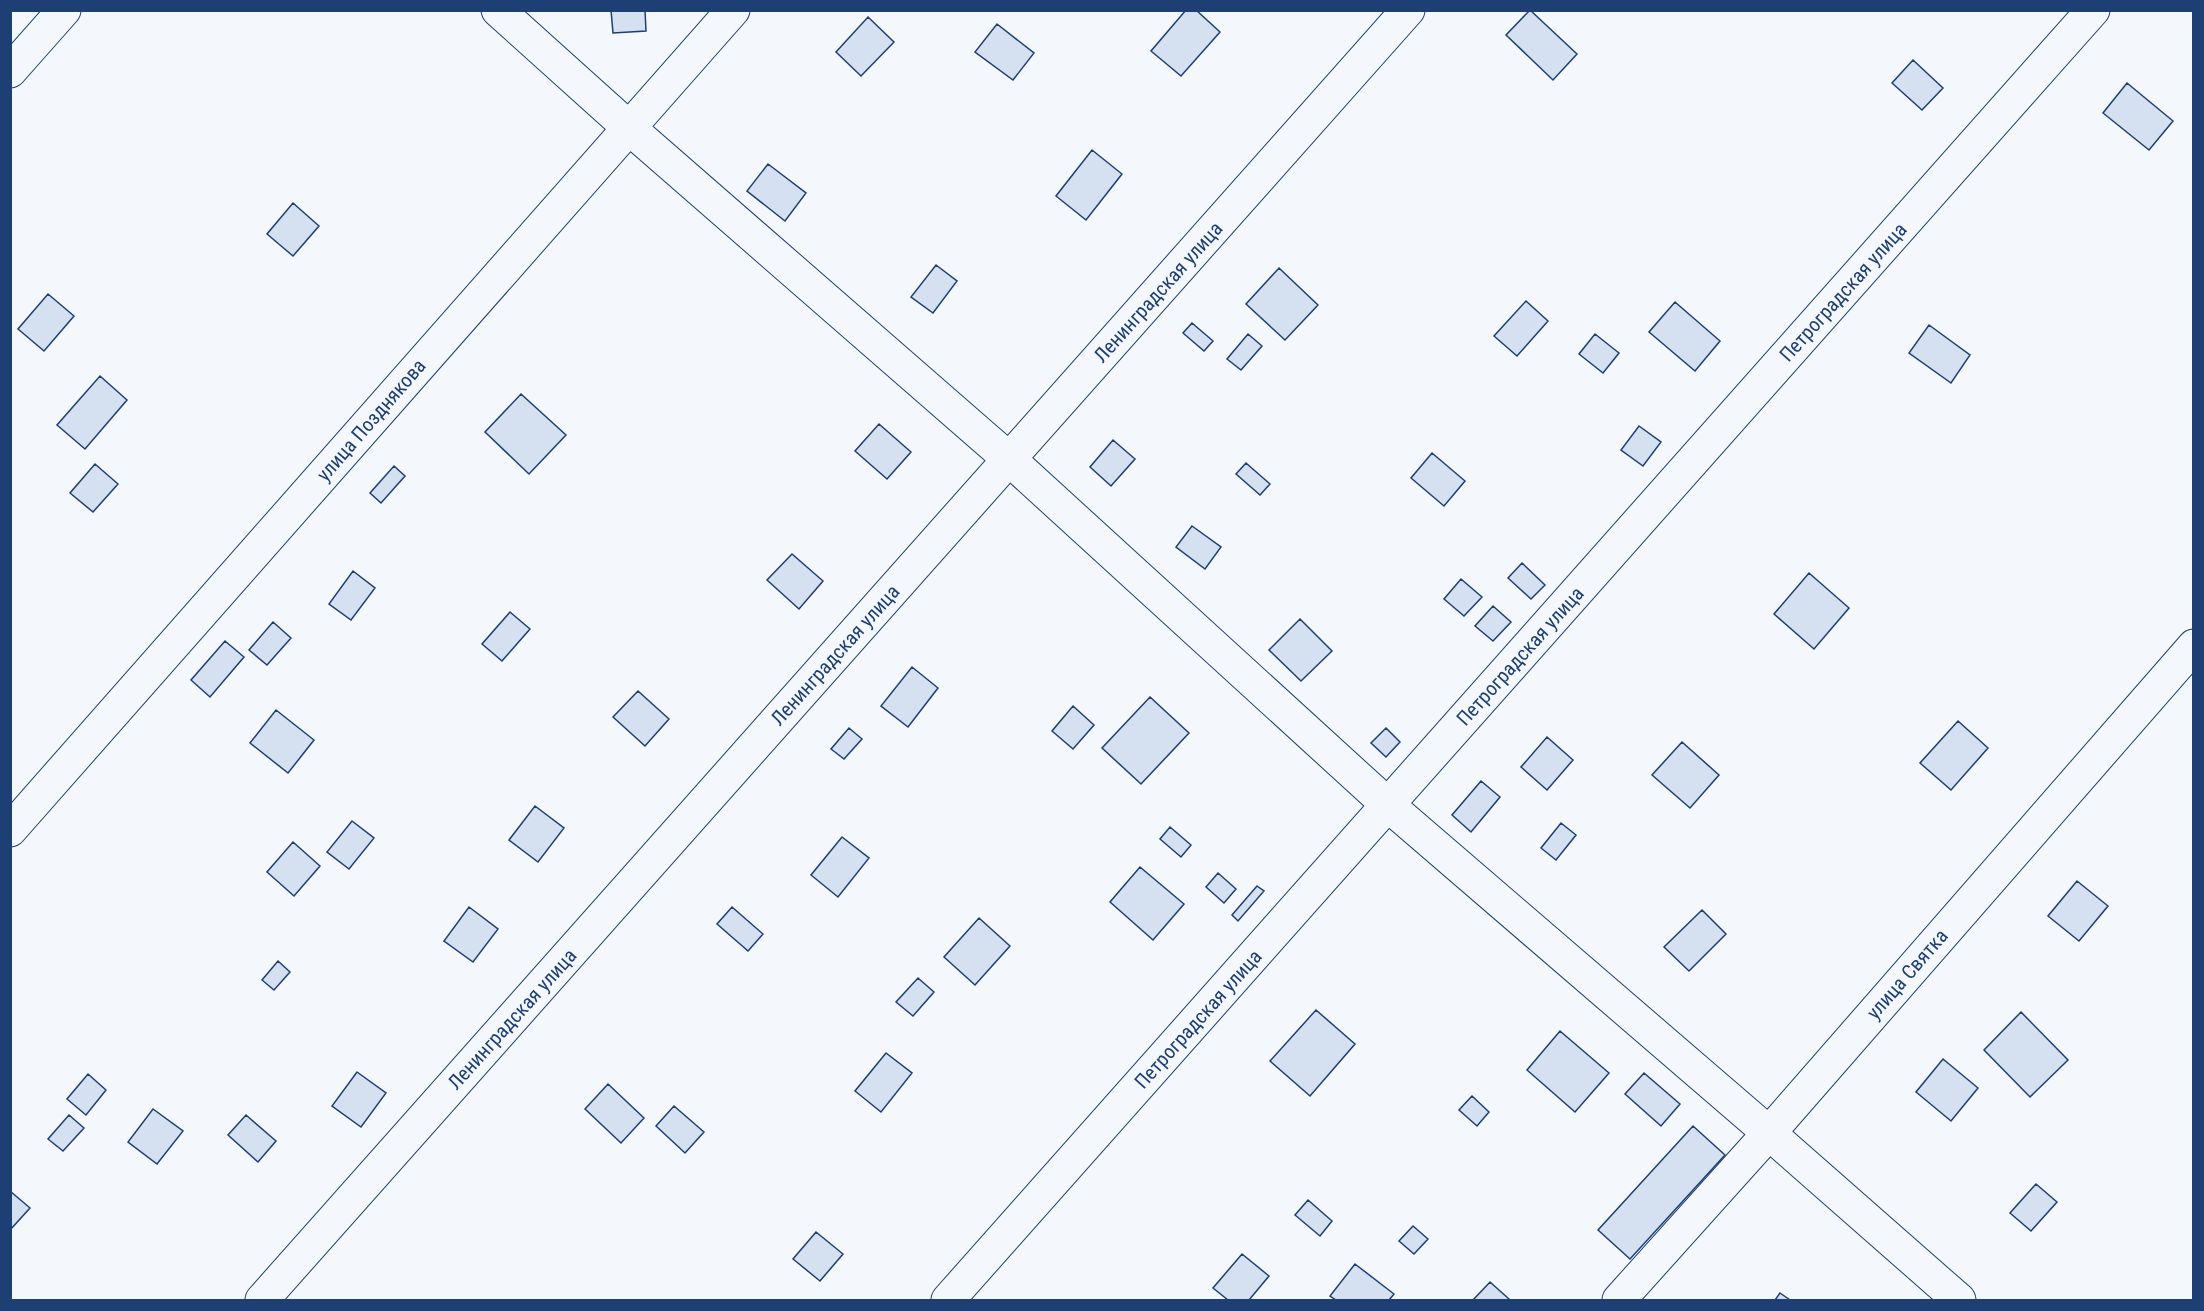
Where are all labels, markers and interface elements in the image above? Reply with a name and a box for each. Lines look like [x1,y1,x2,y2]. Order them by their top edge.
street label: Ленинградская улица [1089,217,1227,367]
street label: Петроградская улица [1774,218,1912,366]
street label: улица Позднякова [311,354,431,486]
street label: Ленинградская улица [766,580,904,730]
street label: Петроградская улица [1451,582,1589,730]
street label: улица Святка [1861,924,1953,1024]
street label: Ленинградская улица [443,944,581,1094]
street label: Петроградская улица [1129,945,1267,1093]

